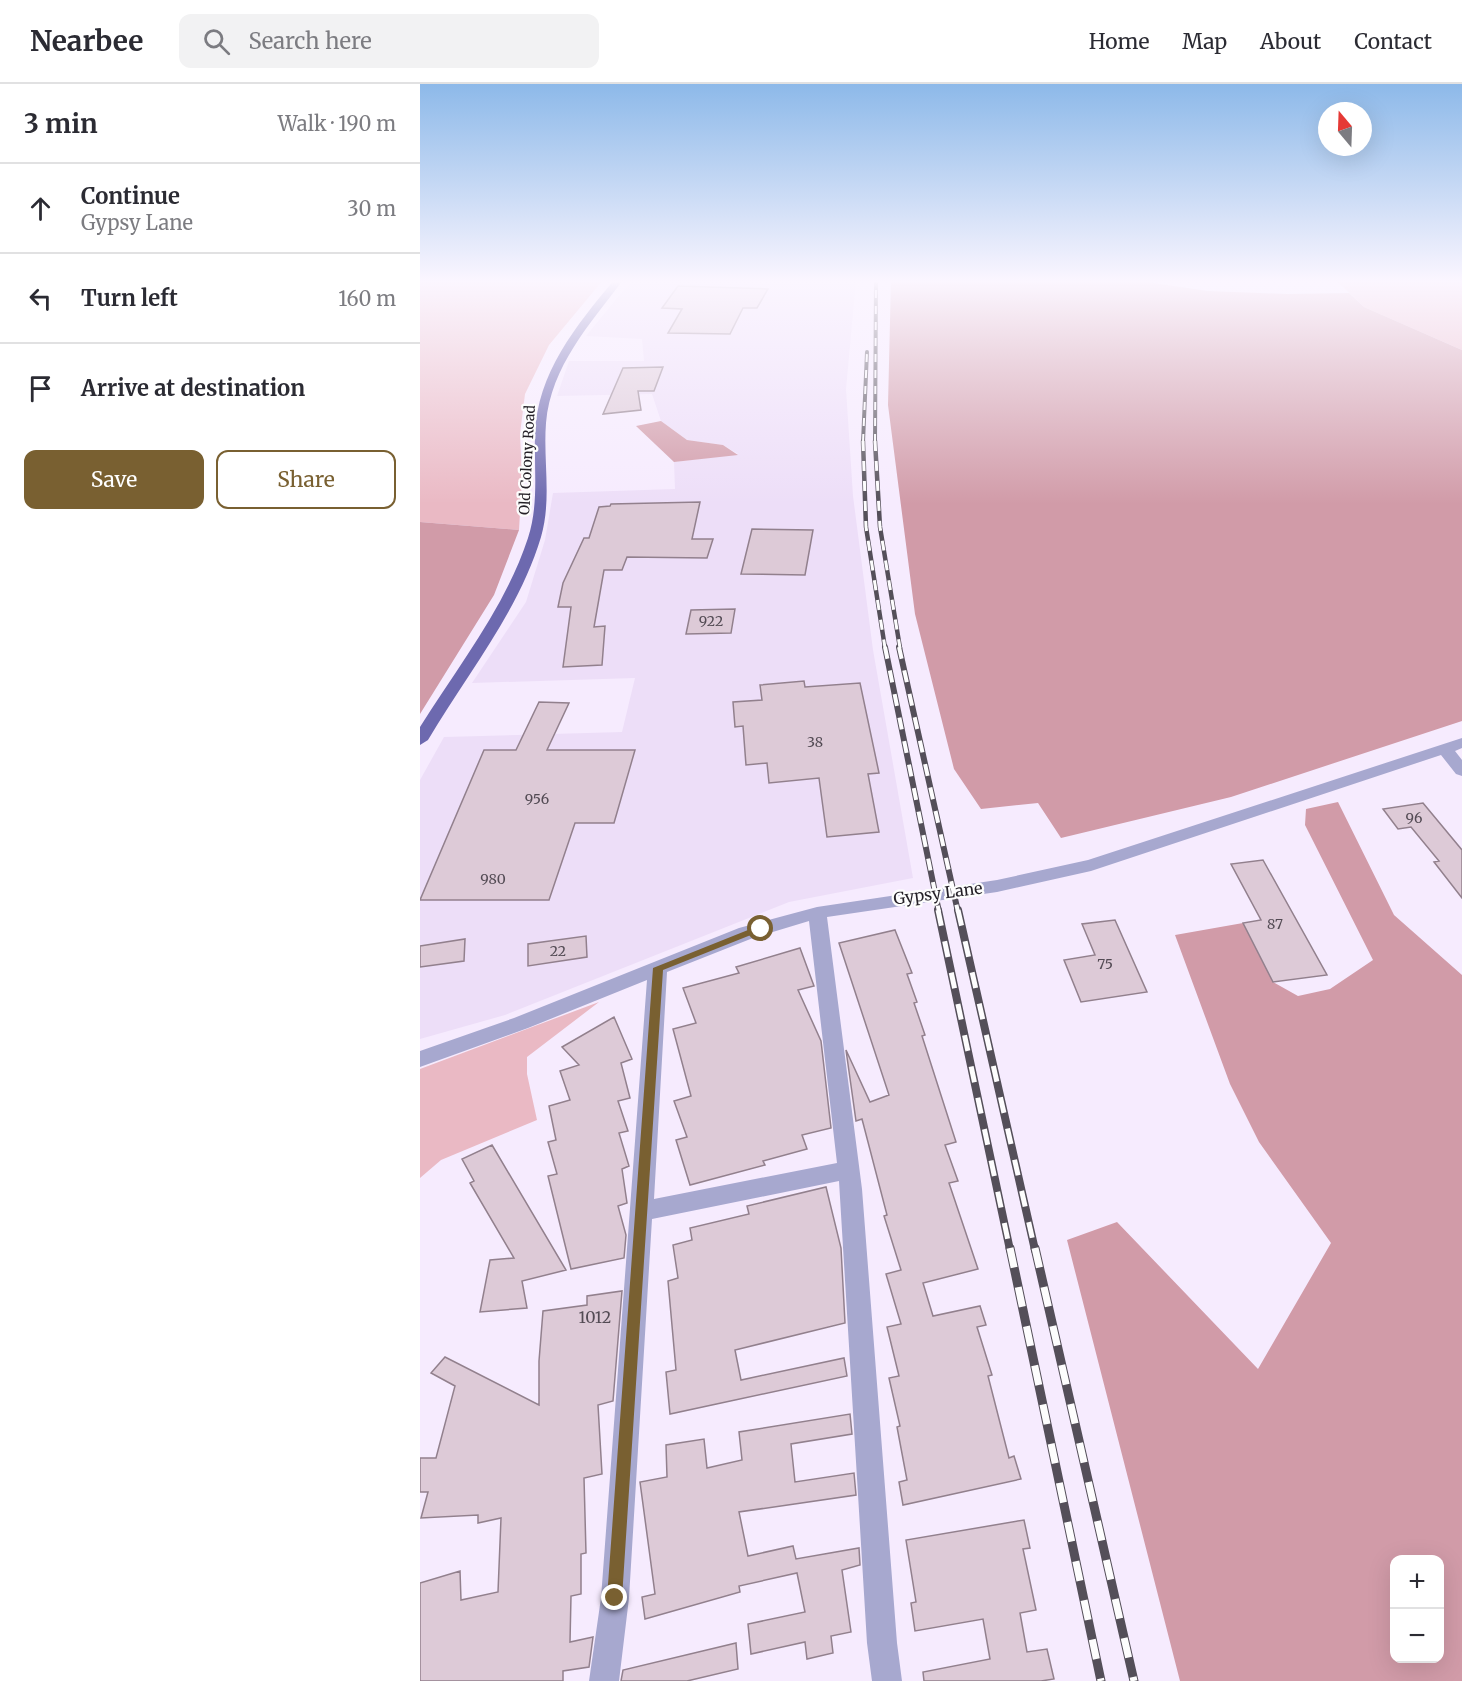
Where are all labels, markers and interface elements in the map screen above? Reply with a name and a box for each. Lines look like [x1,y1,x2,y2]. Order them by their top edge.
search box [179,14,599,68]
text: Nearbee [30,23,143,59]
icon: search [200,25,233,58]
text: Search here [248,27,372,55]
text: Home [1089,28,1149,55]
text: Map [1182,28,1227,55]
text: About [1260,28,1321,55]
text: Contact [1354,28,1432,55]
north arrow [1318,102,1372,156]
text: 3 min [24,107,98,140]
text: Walk · 190 m [278,111,396,136]
text: Continue [81,182,180,210]
icon: ahead [24,192,57,225]
text: 30 m [347,196,396,221]
text: Gypsy Lane [81,210,193,235]
icon: left [24,282,57,315]
text: Turn left [81,284,178,312]
text: 160 m [338,286,396,311]
icon: arrive [24,372,57,405]
text: Arrive at destination [81,374,305,402]
street label: Old Colony Road [515,404,539,515]
button: Save [24,450,204,509]
button: Share [216,450,396,509]
house number: 922 [699,612,723,630]
house number: 38 [807,733,823,751]
house number: 956 [525,790,549,808]
house number: 96 [1406,809,1422,827]
house number: 980 [480,870,506,888]
street label: Gypsy Lane [892,878,984,908]
route start [747,915,773,941]
house number: 87 [1267,915,1283,933]
house number: 22 [550,942,566,960]
house number: 75 [1097,955,1113,973]
house number: 1012 [579,1307,611,1327]
map controls [1390,1555,1444,1663]
button: + [1390,1555,1444,1609]
route end [601,1584,627,1610]
button: − [1390,1609,1444,1663]

